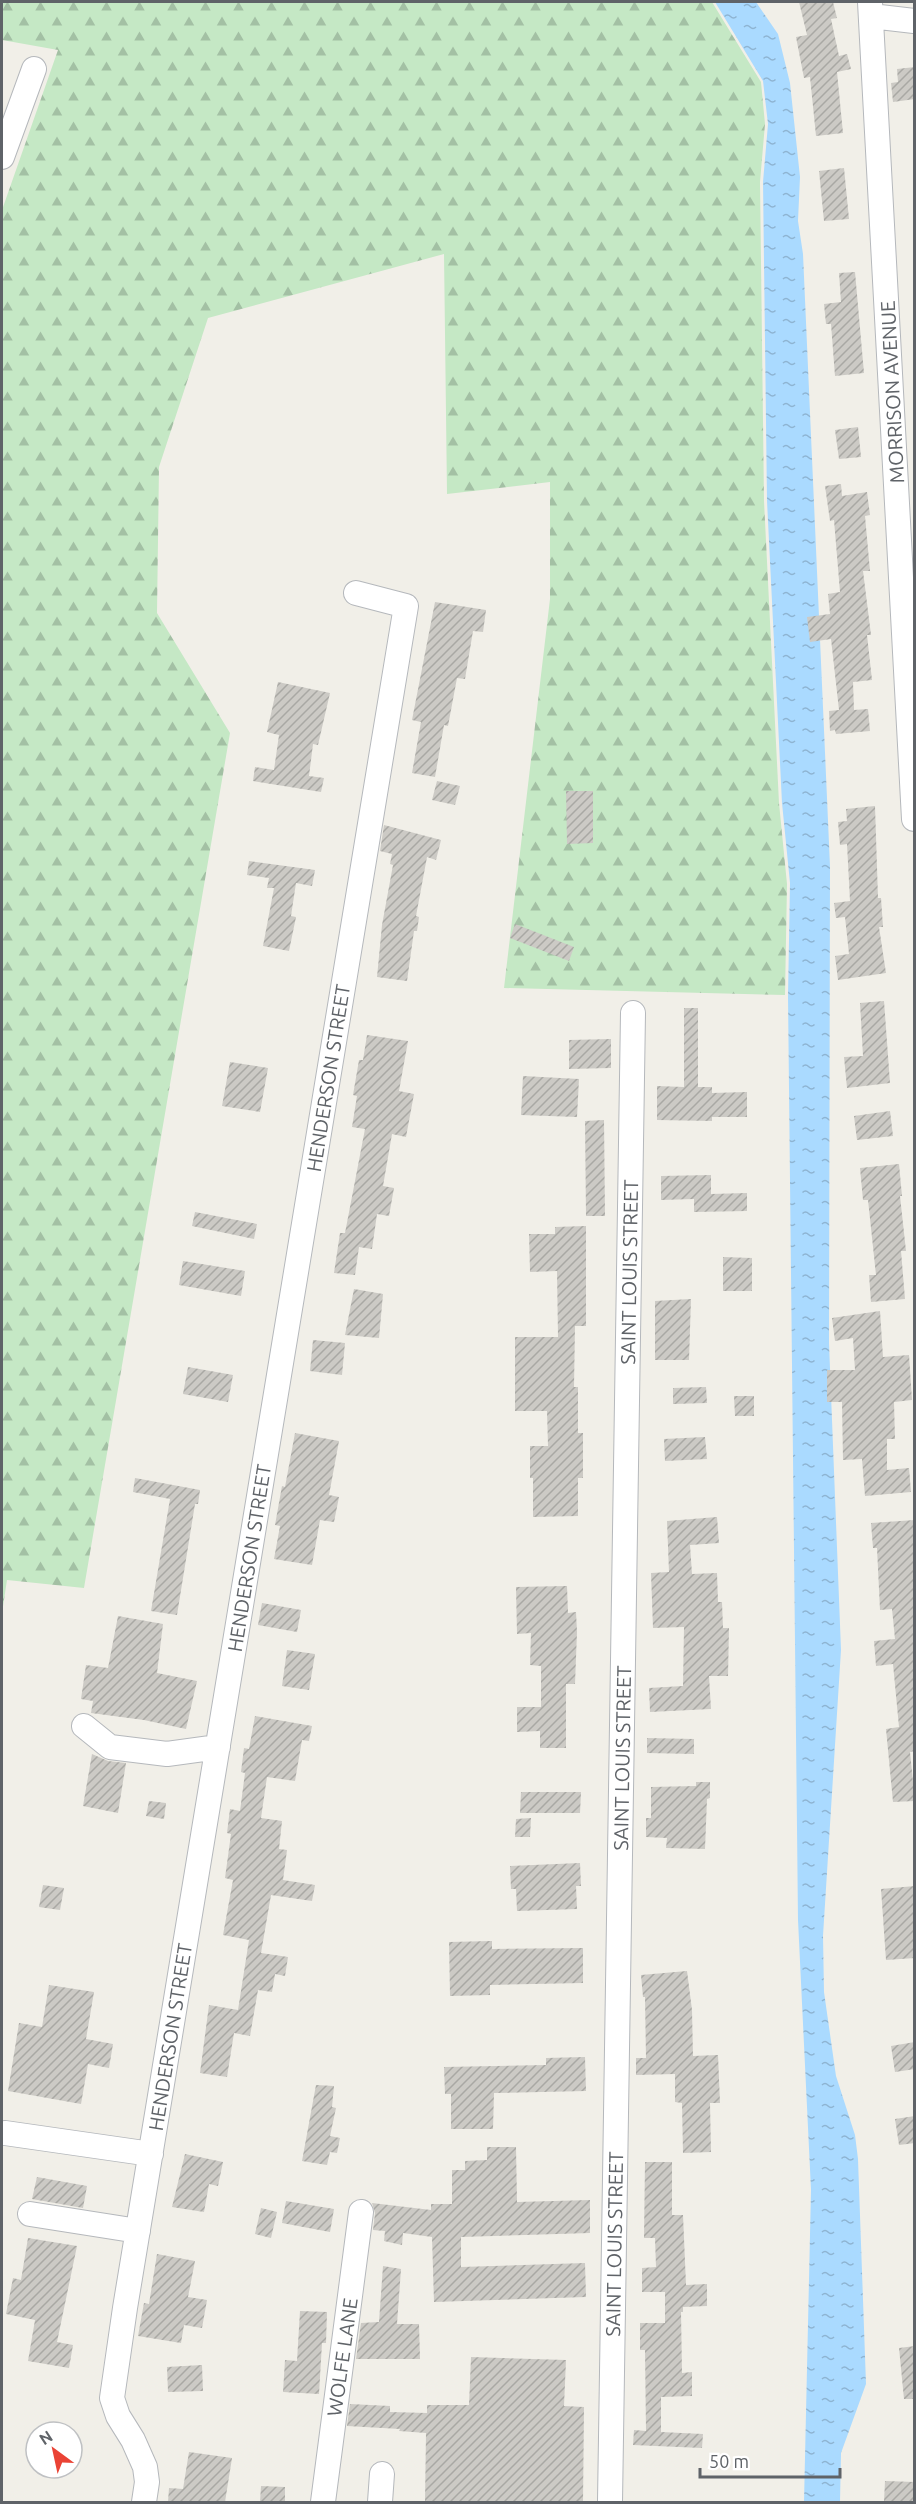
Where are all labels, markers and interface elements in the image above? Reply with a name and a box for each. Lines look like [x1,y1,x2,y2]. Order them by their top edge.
street label: MORRISON AVENUE [876,300,908,484]
street label: HENDERSON STREET [302,983,354,1173]
street label: SAINT LOUIS STREET [616,1179,642,1365]
street label: HENDERSON STREET [223,1463,275,1653]
street label: SAINT LOUIS STREET [609,1665,635,1851]
street label: HENDERSON STREET [144,1942,196,2132]
street label: SAINT LOUIS STREET [601,2151,627,2337]
street label: WOLFE LANE [322,2296,362,2418]
north arrow [24,2420,84,2480]
text: N [36,2427,56,2448]
scale bar [700,2441,840,2479]
text: 50 m [709,2451,749,2471]

